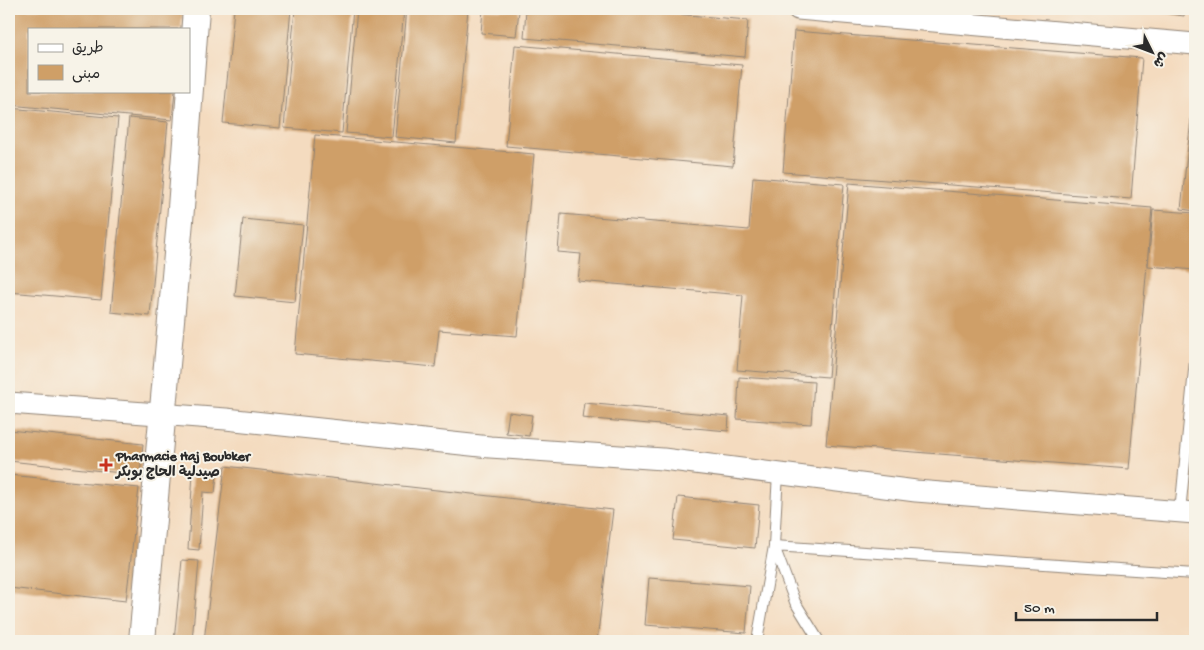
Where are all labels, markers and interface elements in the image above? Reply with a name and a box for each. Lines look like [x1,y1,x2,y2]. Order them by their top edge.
legend [28,28,190,92]
north arrow [1126,28,1176,78]
text: طريق [72,40,104,58]
text: ش [1148,48,1171,70]
text: مبنى [72,66,100,84]
place label: Pharmacie Haj Boubker صيدلية الحاج بوبكر [114,449,252,482]
marker: Pharmacie Haj Boubker صيدلية الحاج بوبكر [100,459,112,471]
scale bar [1016,590,1158,622]
text: 50 m [1024,600,1055,618]

